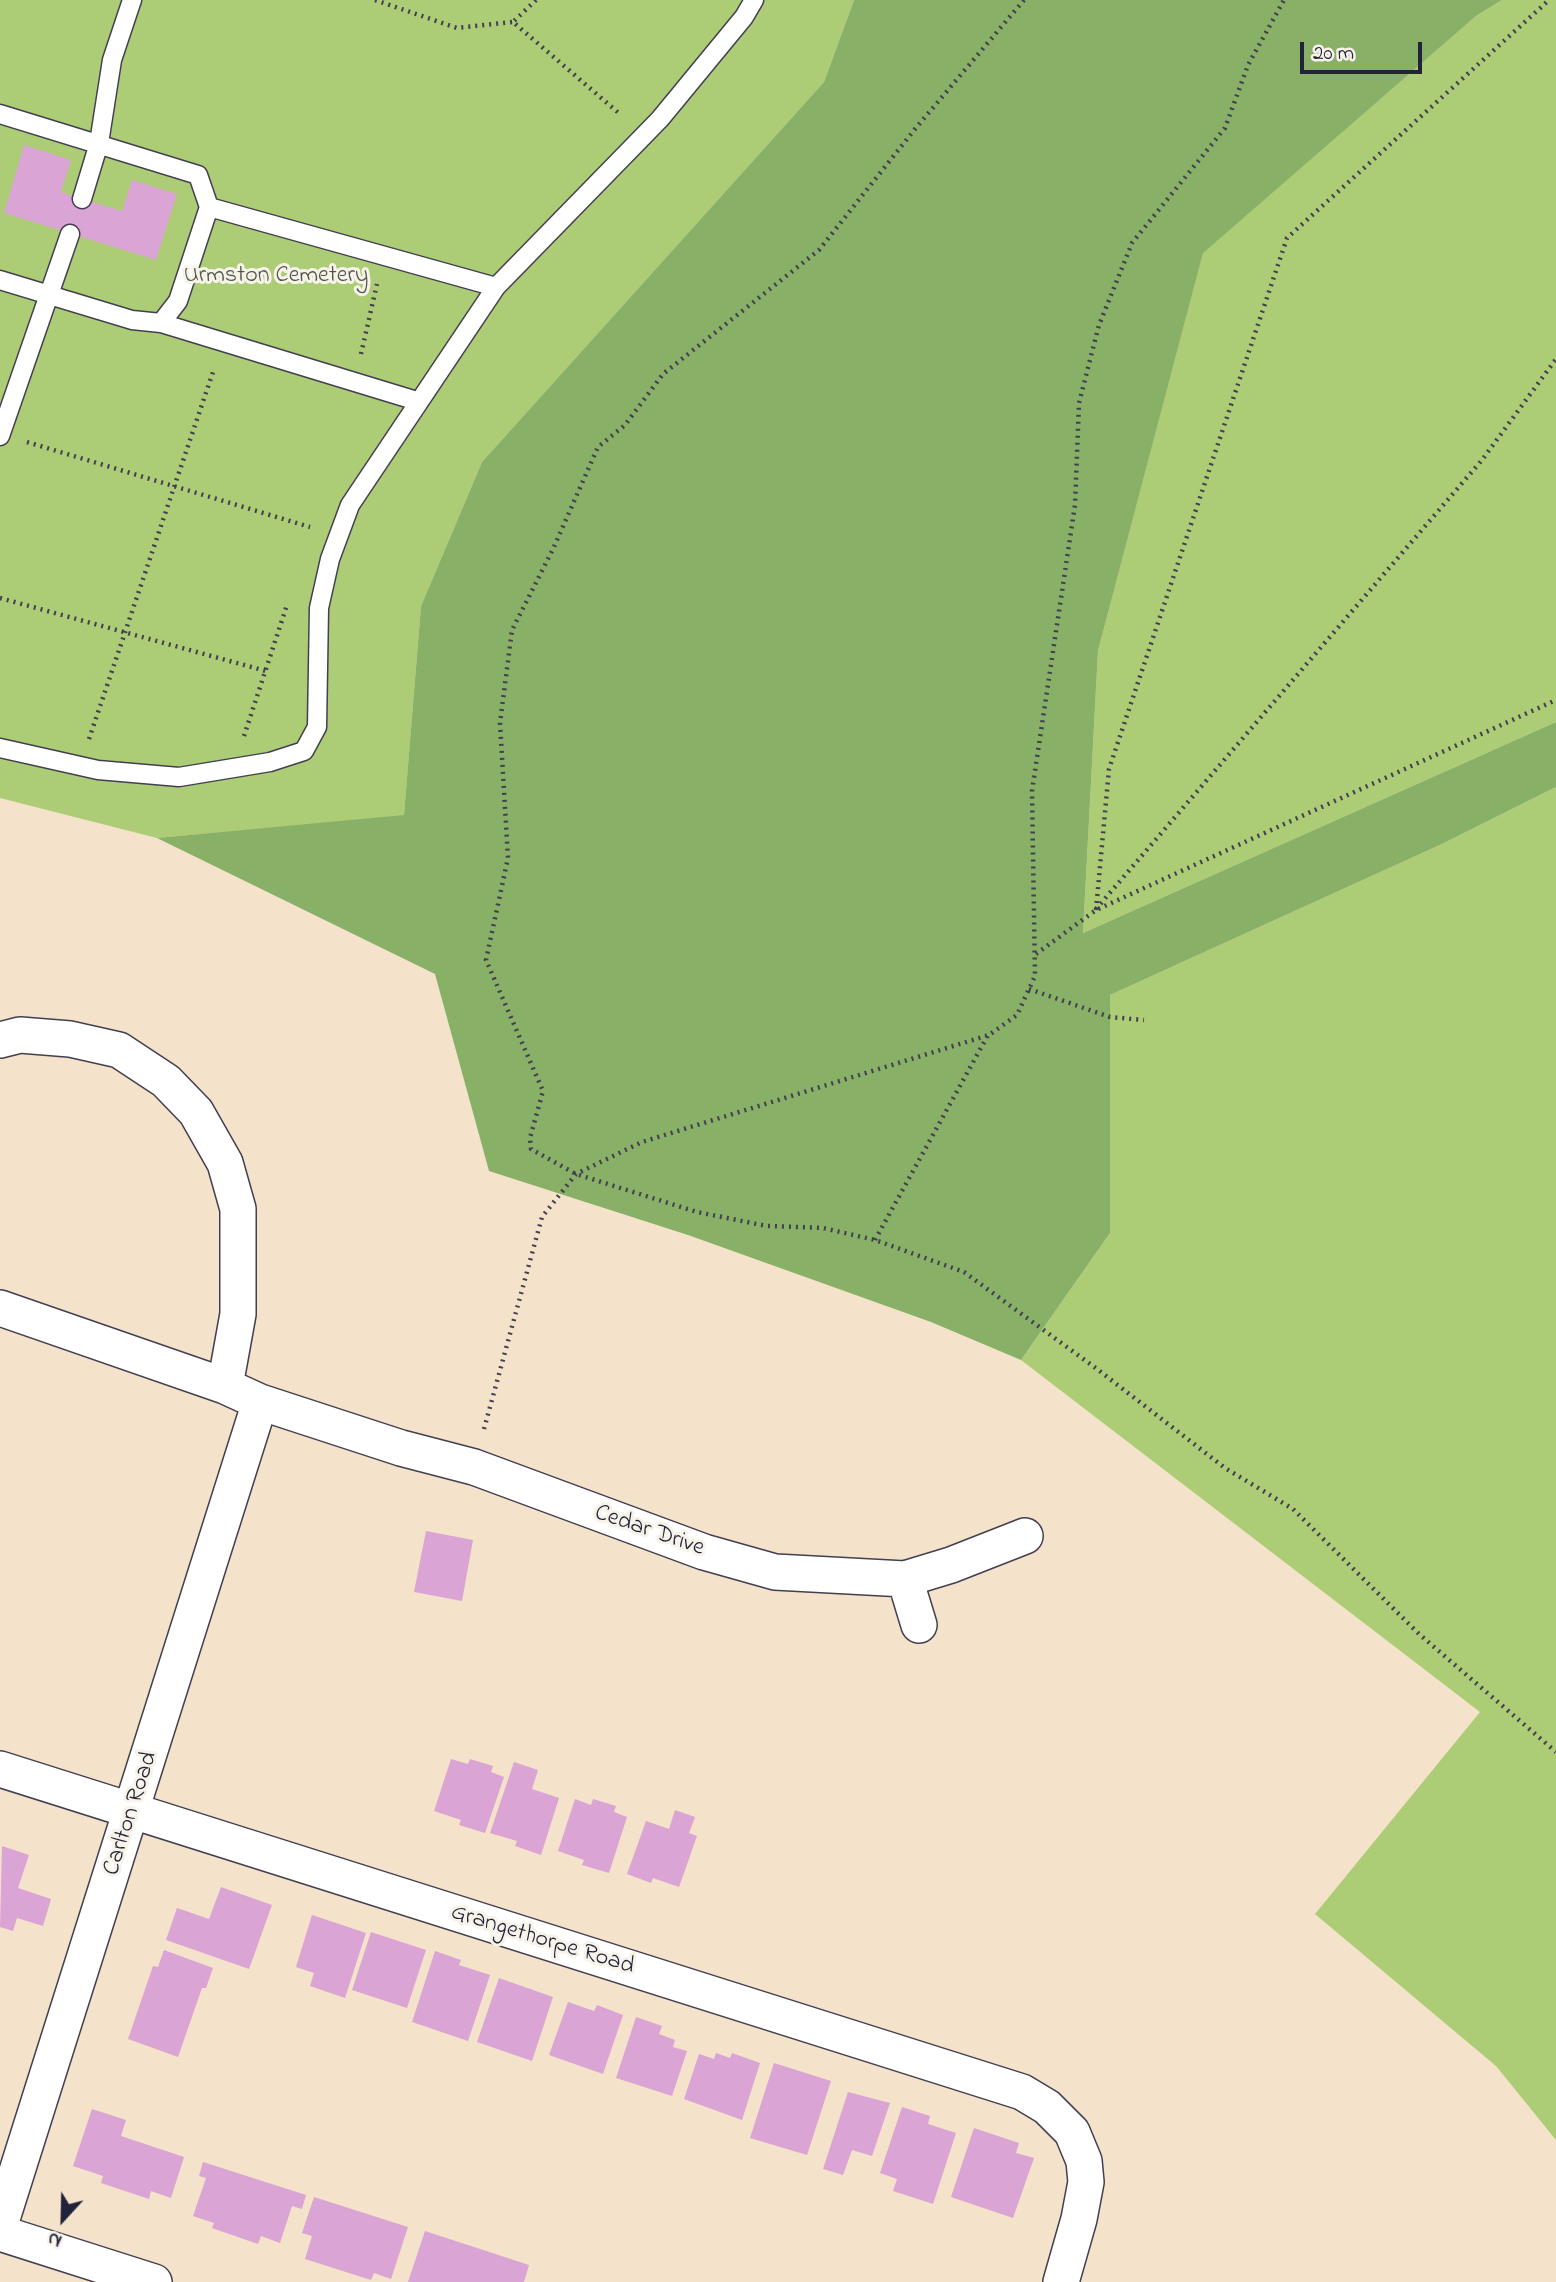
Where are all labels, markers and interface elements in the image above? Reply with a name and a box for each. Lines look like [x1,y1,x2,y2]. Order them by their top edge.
scale bar [1304,28,1426,72]
text: 20 m [1313,39,1354,69]
park label: Urmston Cemetery [184,263,368,291]
street label: Cedar Drive [590,1500,708,1564]
street label: Carlton Road [98,1749,166,1879]
street label: Grangethorpe Road [447,1899,637,1983]
north arrow [28,2184,98,2254]
text: N [44,2224,66,2254]

